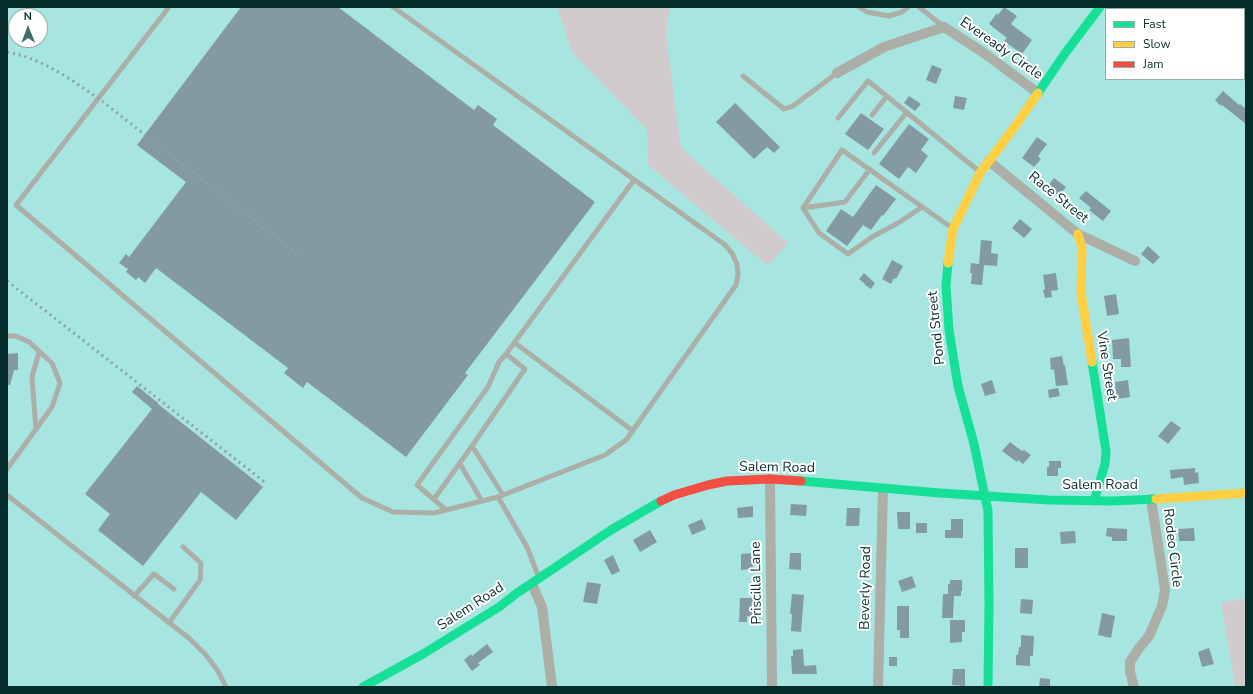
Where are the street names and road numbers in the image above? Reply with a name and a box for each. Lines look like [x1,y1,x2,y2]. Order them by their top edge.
street label: Eveready Circle [956,14,1046,84]
street label: Race Street [1025,169,1091,227]
street label: Pond Street [925,290,949,366]
street label: Vine Street [1092,330,1120,402]
street label: Salem Road [739,459,815,477]
street label: Salem Road [1062,478,1138,494]
street label: Rodeo Circle [1159,507,1185,589]
street label: Priscilla Lane [748,541,766,625]
street label: Beverly Road [857,546,875,630]
street label: Salem Road [435,579,507,635]

